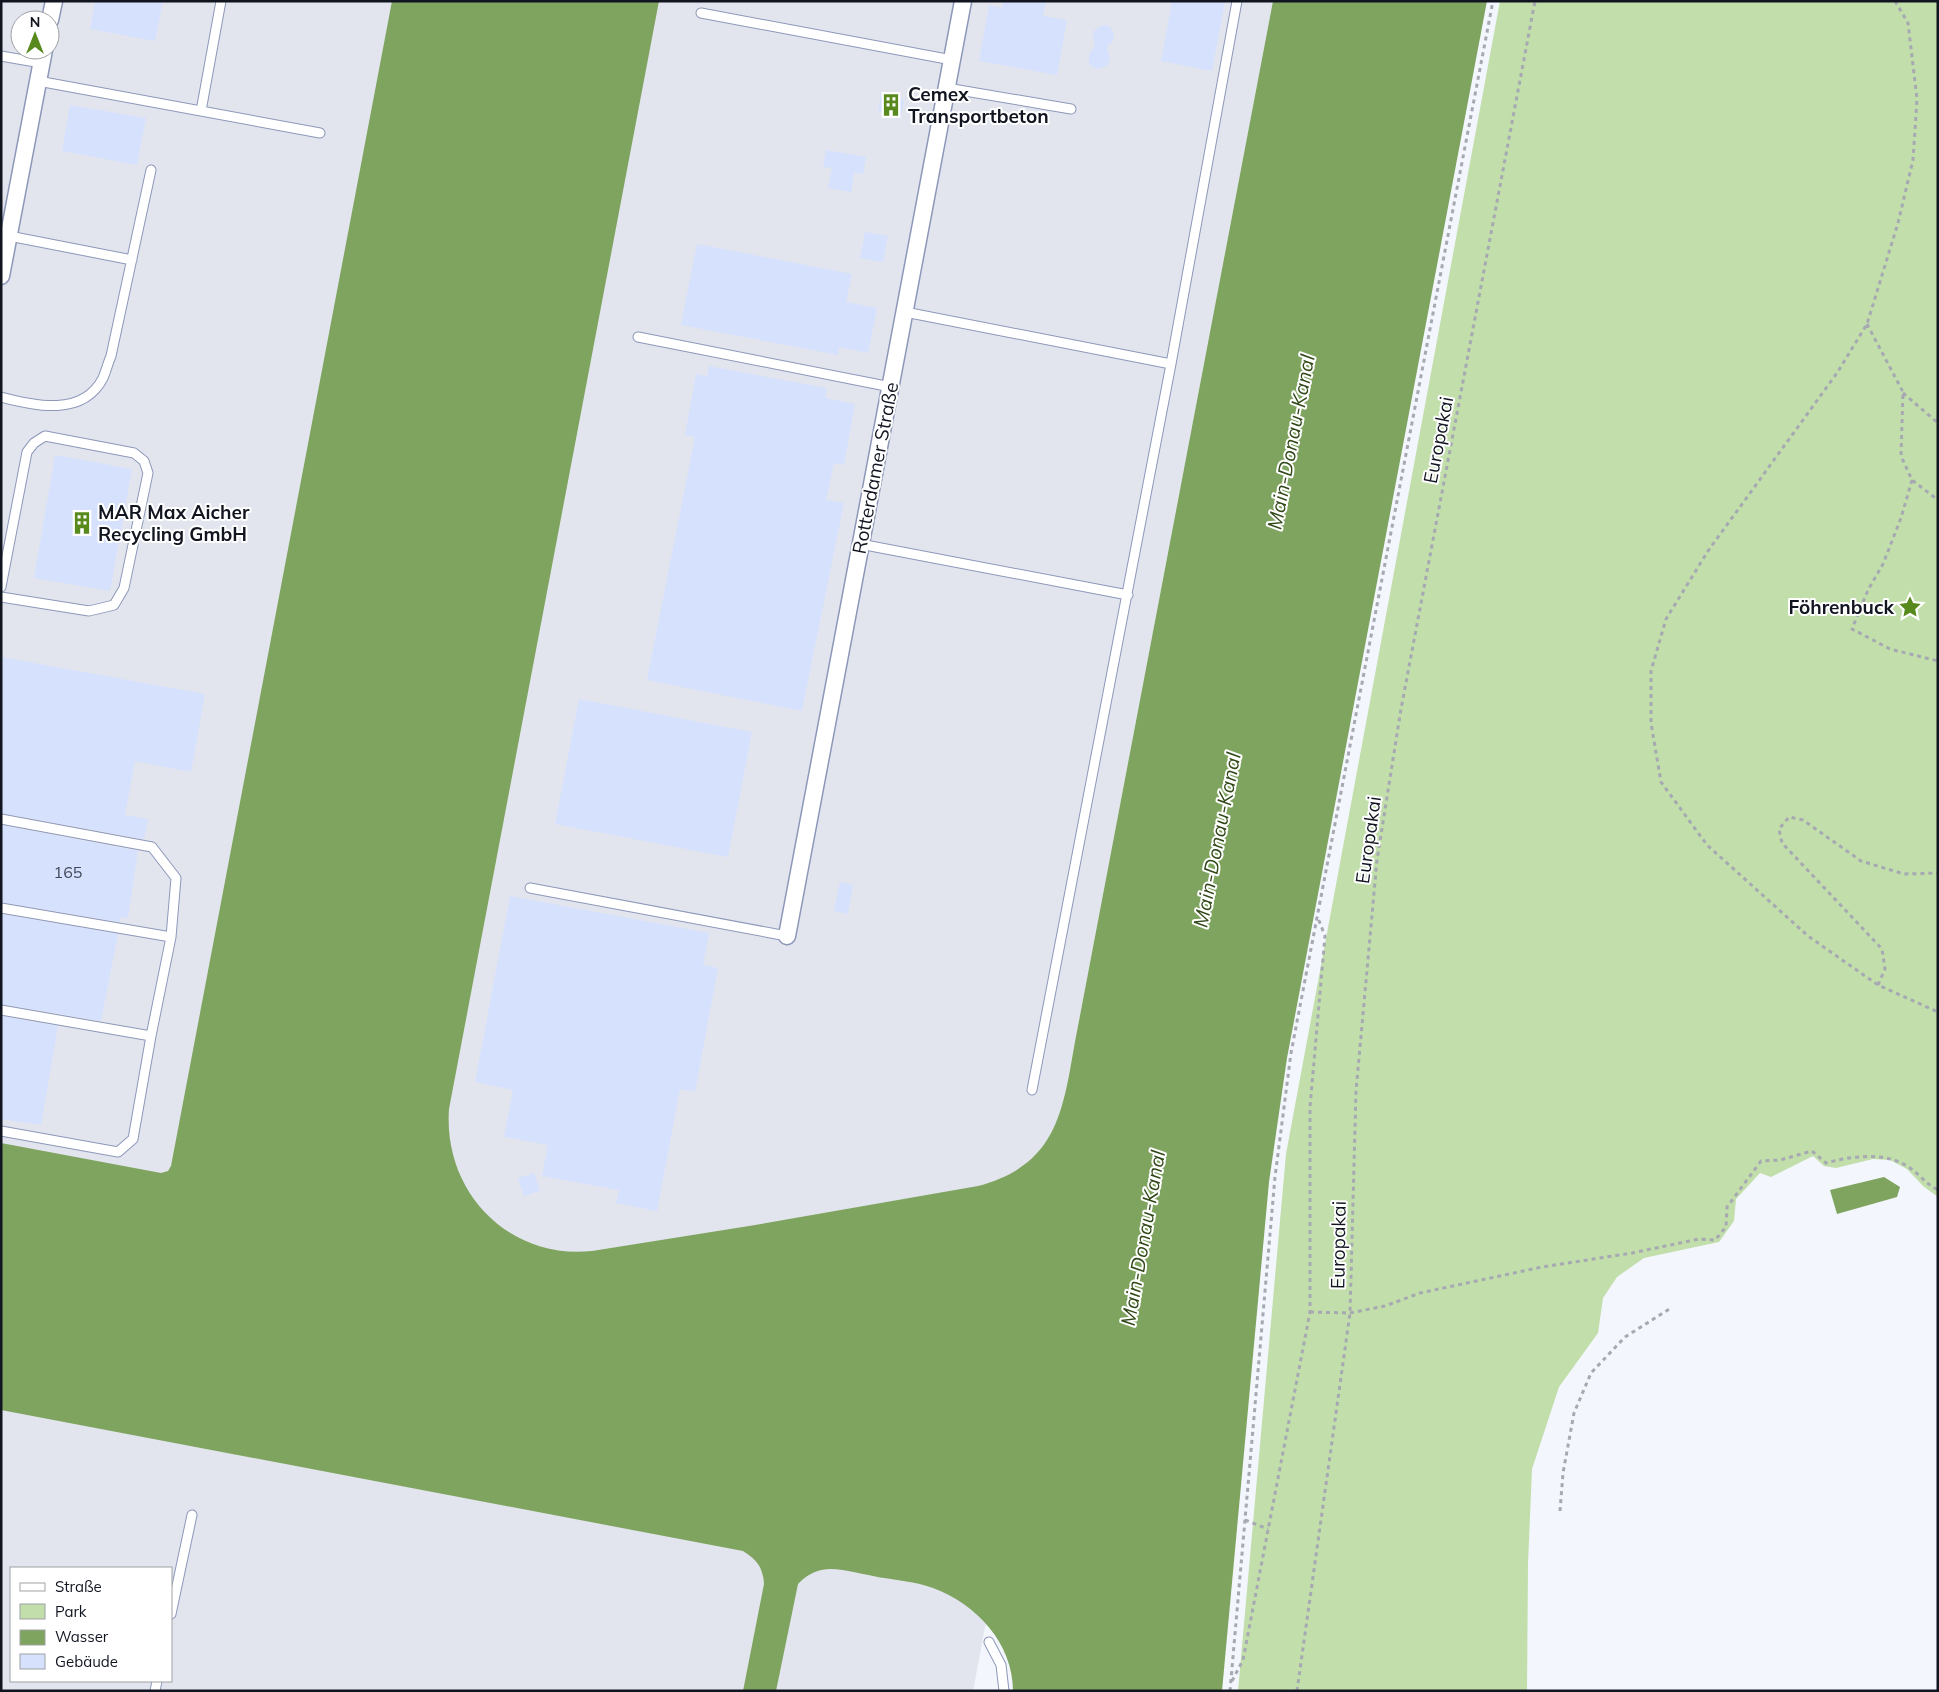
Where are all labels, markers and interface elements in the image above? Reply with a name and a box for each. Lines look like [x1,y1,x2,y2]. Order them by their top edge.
north arrow [10,10,60,60]
text: N [30,13,40,31]
place label: Cemex Transportbeton [908,82,1049,128]
building icon: Cemex Transportbeton [878,92,904,118]
water label: Main-Donau-Kanal [1261,352,1320,531]
street label: Rotterdamer Straße [847,380,903,556]
street label: Europakai [1418,394,1458,486]
place label: MAR Max Aicher Recycling GmbH [98,500,250,546]
building icon: MAR Max Aicher Recycling GmbH [69,510,95,536]
place icon: Föhrenbuck [1897,594,1923,620]
place label: Föhrenbuck [1788,595,1895,619]
water label: Main-Donau-Kanal [1187,750,1246,929]
street label: Europakai [1350,795,1386,885]
house number: 165 [54,862,82,882]
water label: Main-Donau-Kanal [1115,1148,1170,1328]
street label: Europakai [1325,1201,1351,1289]
legend [10,1567,172,1682]
text: Straße [55,1577,102,1596]
text: Park [55,1602,87,1621]
text: Wasser [55,1627,109,1646]
text: Gebäude [55,1652,118,1671]

